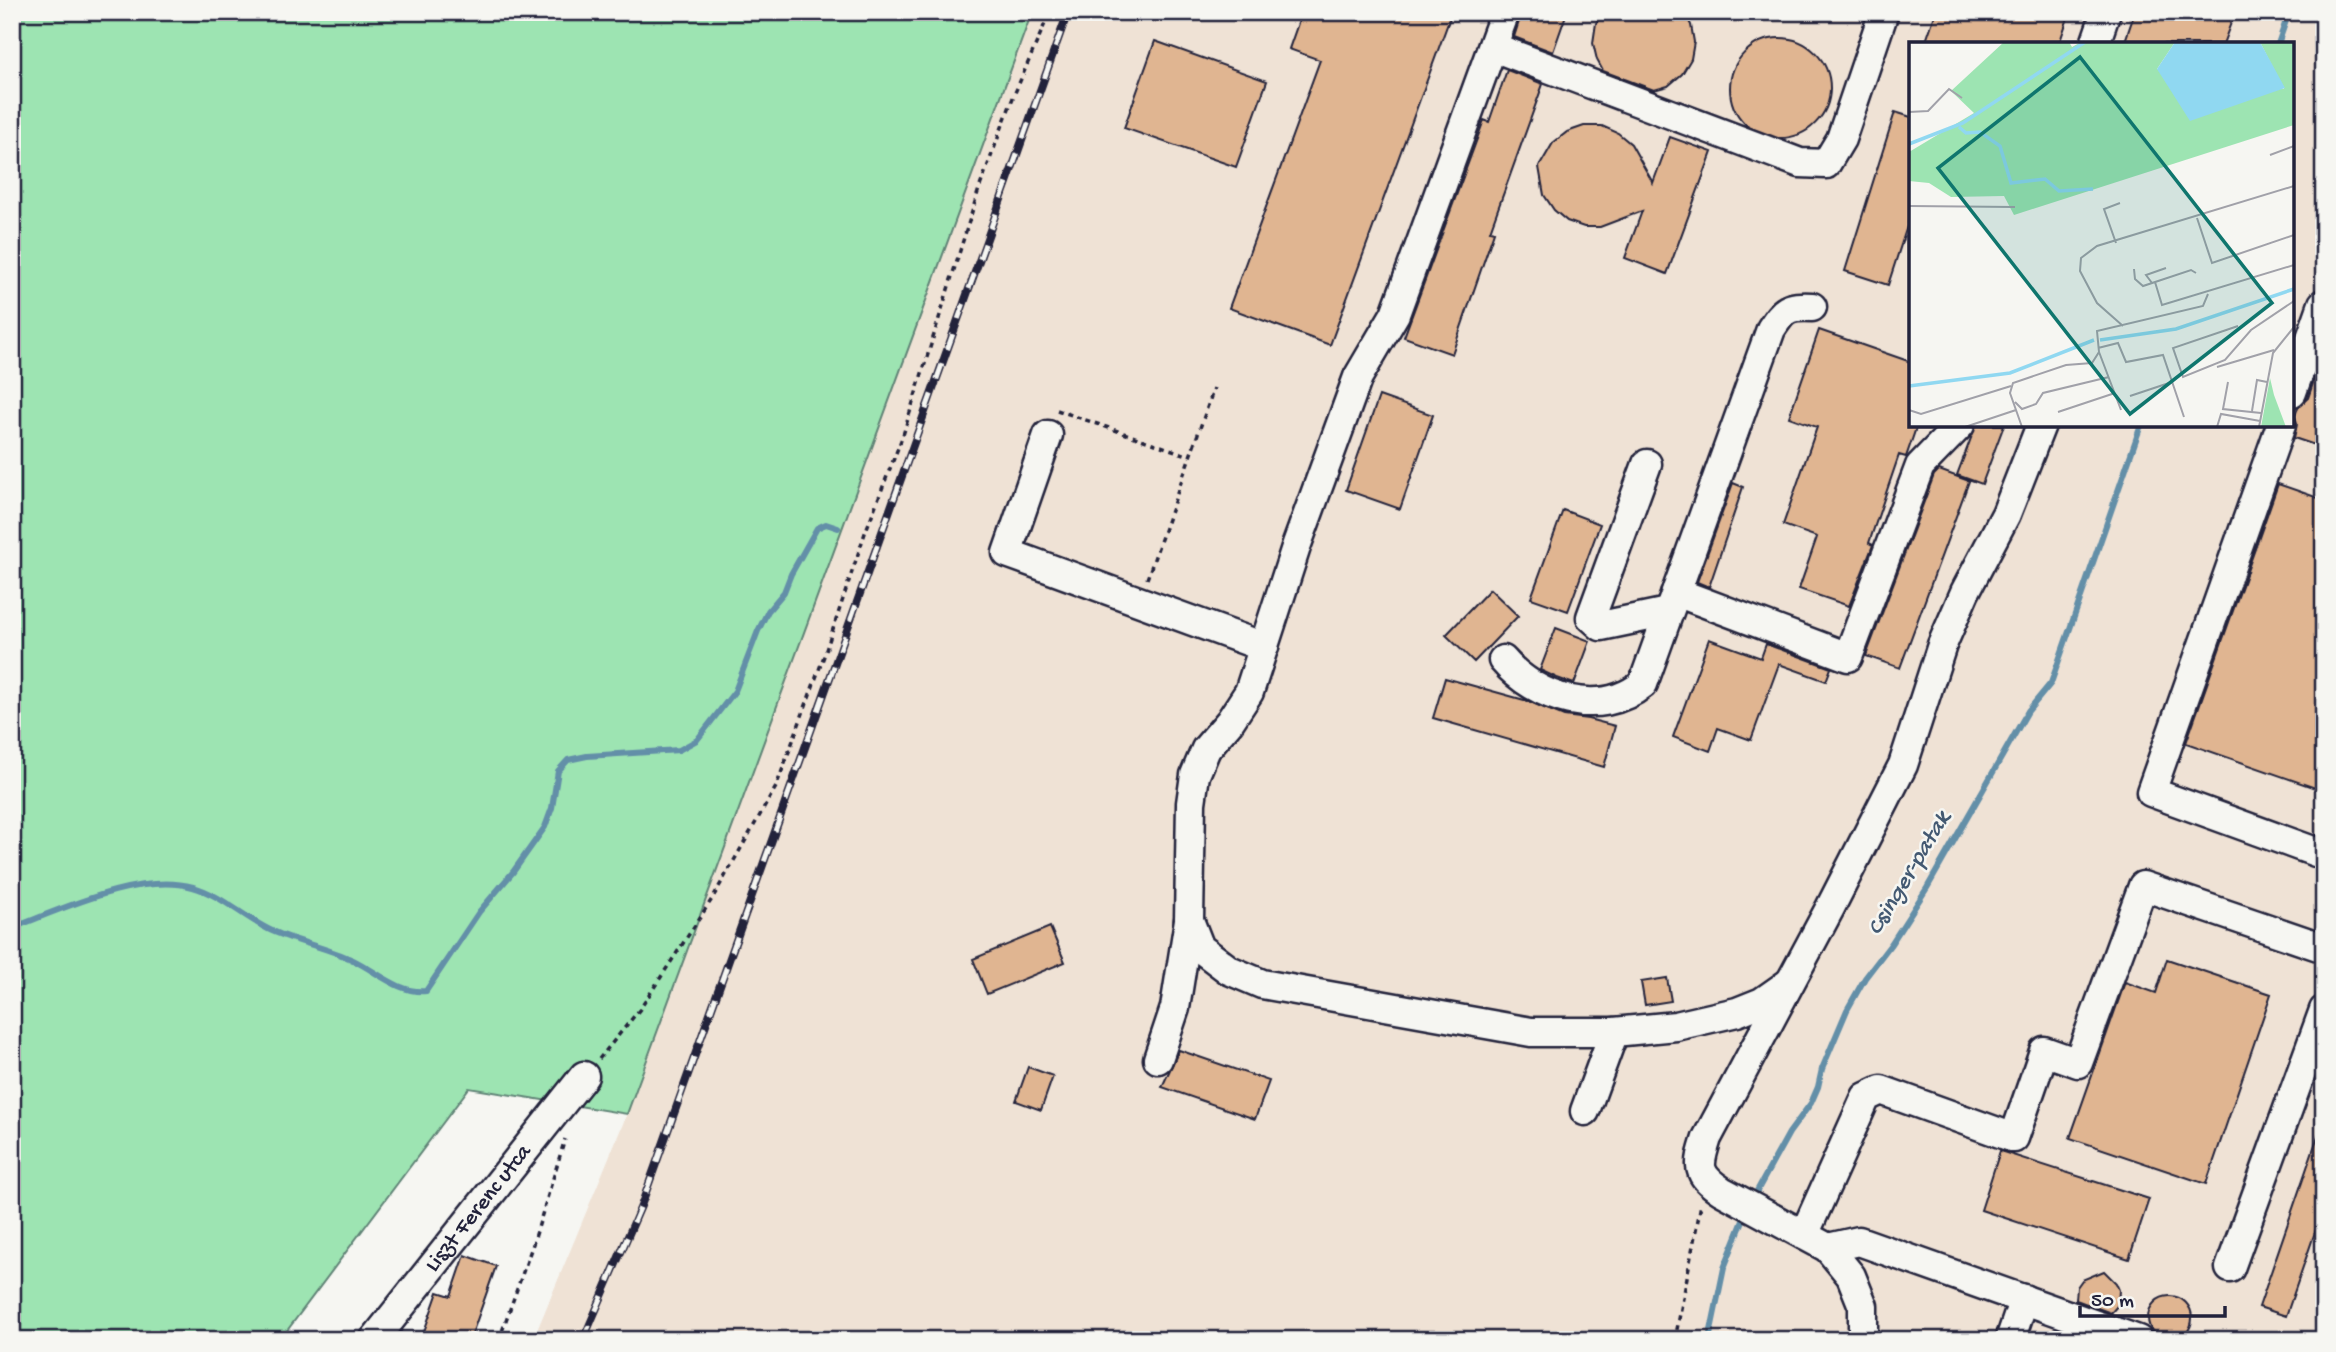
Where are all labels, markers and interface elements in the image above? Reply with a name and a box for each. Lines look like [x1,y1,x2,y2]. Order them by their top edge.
inset map [1909,42,2294,427]
water label: Csinger-patak [1862,805,1960,941]
street label: Liszt Ferenc utca [420,1138,538,1278]
scale bar [2080,1275,2226,1319]
text: 50 m [2091,1290,2134,1315]

